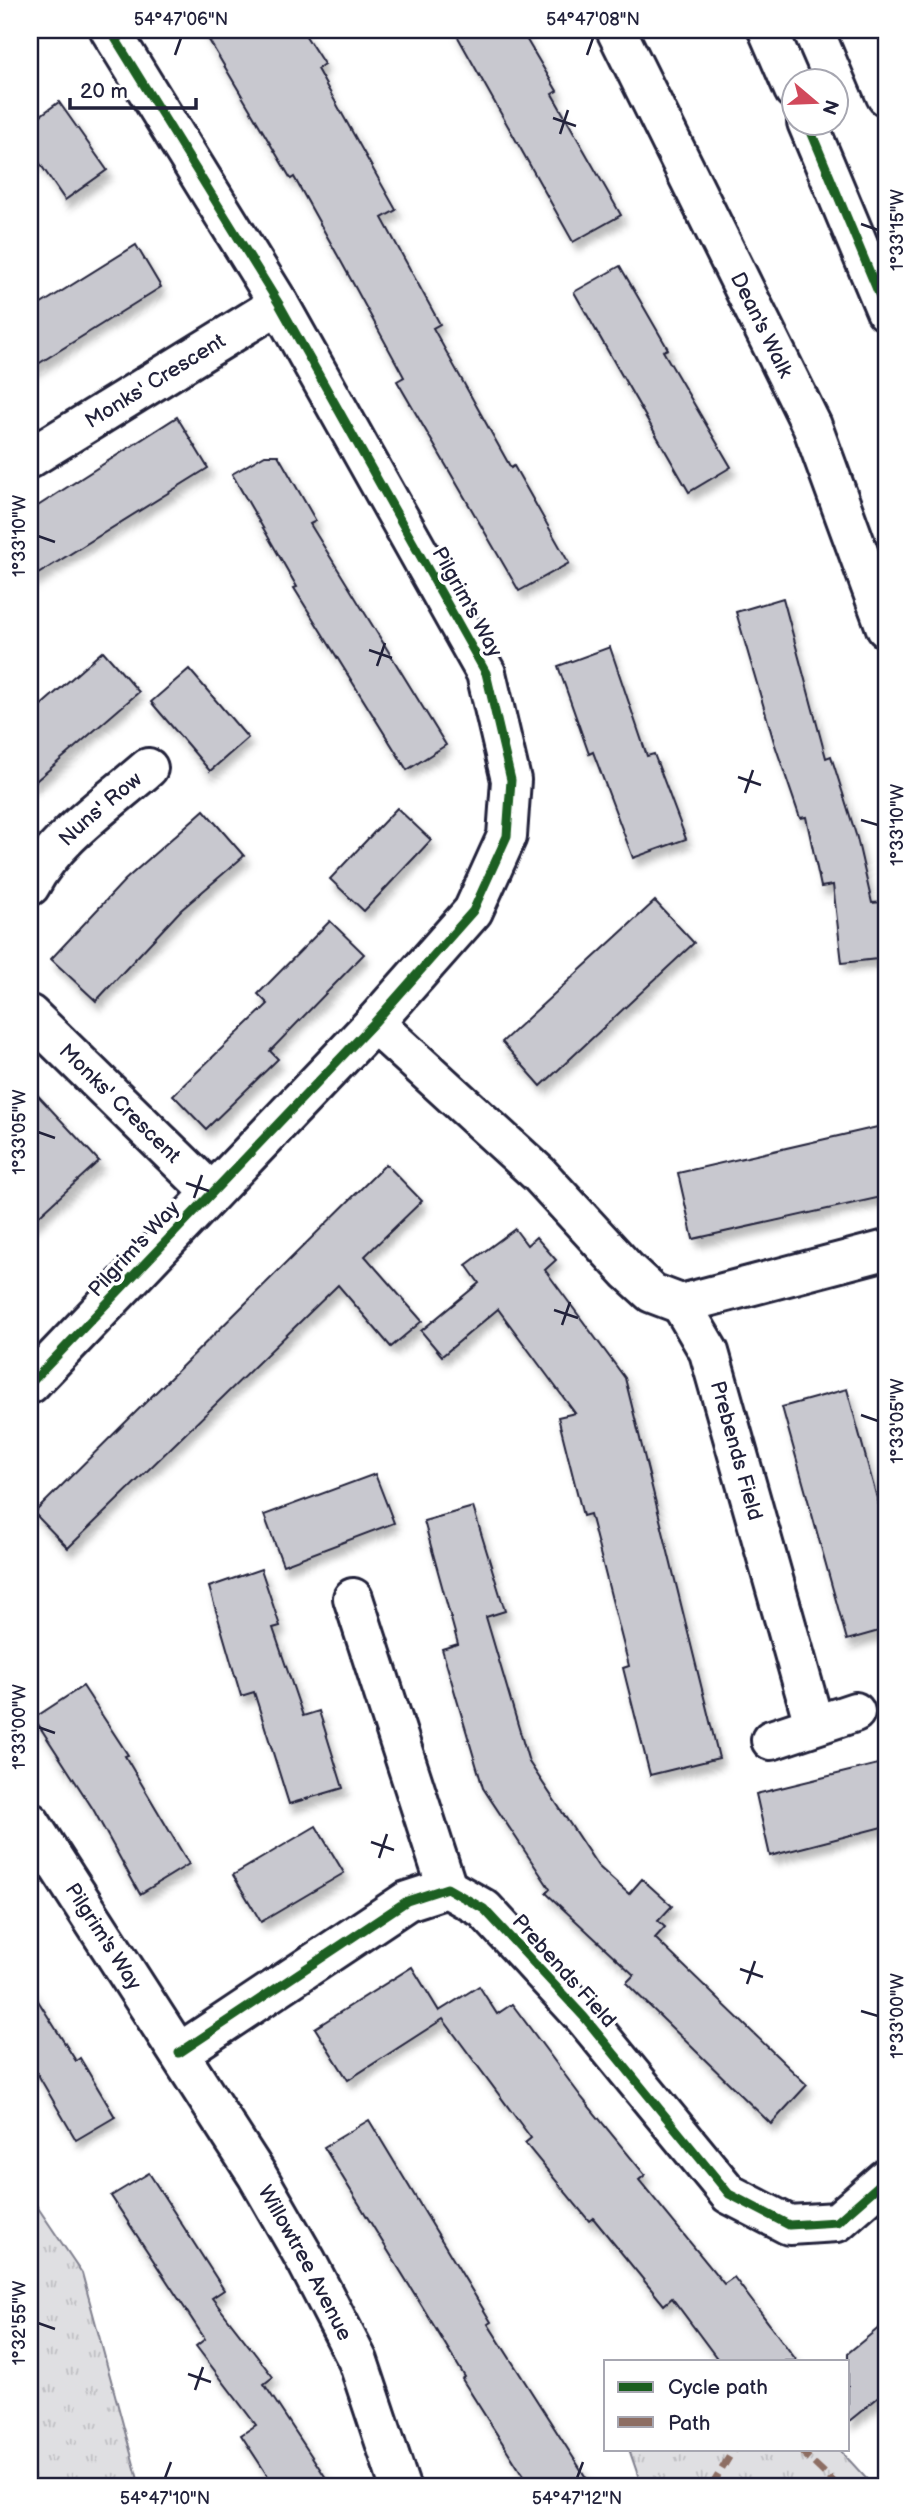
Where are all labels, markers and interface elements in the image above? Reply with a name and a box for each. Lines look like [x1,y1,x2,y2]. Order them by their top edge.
text: 54°47'06"N [134,9,228,30]
text: 54°47'08"N [546,9,640,30]
scale bar [70,66,196,110]
north arrow [780,66,850,136]
text: 20 m [80,79,128,104]
text: N [816,97,843,118]
text: 1°33'15"W [887,188,908,271]
street label: Dean's Walk [725,268,799,382]
street label: Monks' Crescent [80,328,230,433]
text: 1°33'10"W [9,494,30,577]
street label: Pilgrim's Way [426,543,508,662]
street label: Nuns' Row [53,766,147,851]
text: 1°33'10"W [887,783,908,866]
street label: Monks' Crescent [54,1038,186,1168]
text: 1°33'05"W [9,1089,30,1175]
street label: Pilgrim's Way [83,1195,185,1302]
street label: Prebends Field [705,1378,768,1523]
text: 1°33'05"W [887,1378,908,1464]
text: 1°33'00"W [9,1684,30,1770]
street label: Pilgrim's Way [60,1878,147,1995]
street label: Prebends Field [507,1909,621,2033]
text: 1°33'00"W [887,1973,908,2059]
street label: Willowtree Avenue [253,2181,358,2345]
text: 1°32'55"W [9,2280,30,2365]
legend [604,2360,850,2450]
text: Cycle path [668,2375,768,2400]
text: Path [668,2411,710,2436]
text: 54°47'10"N [120,2488,210,2509]
text: 54°47'12"N [532,2488,622,2509]

